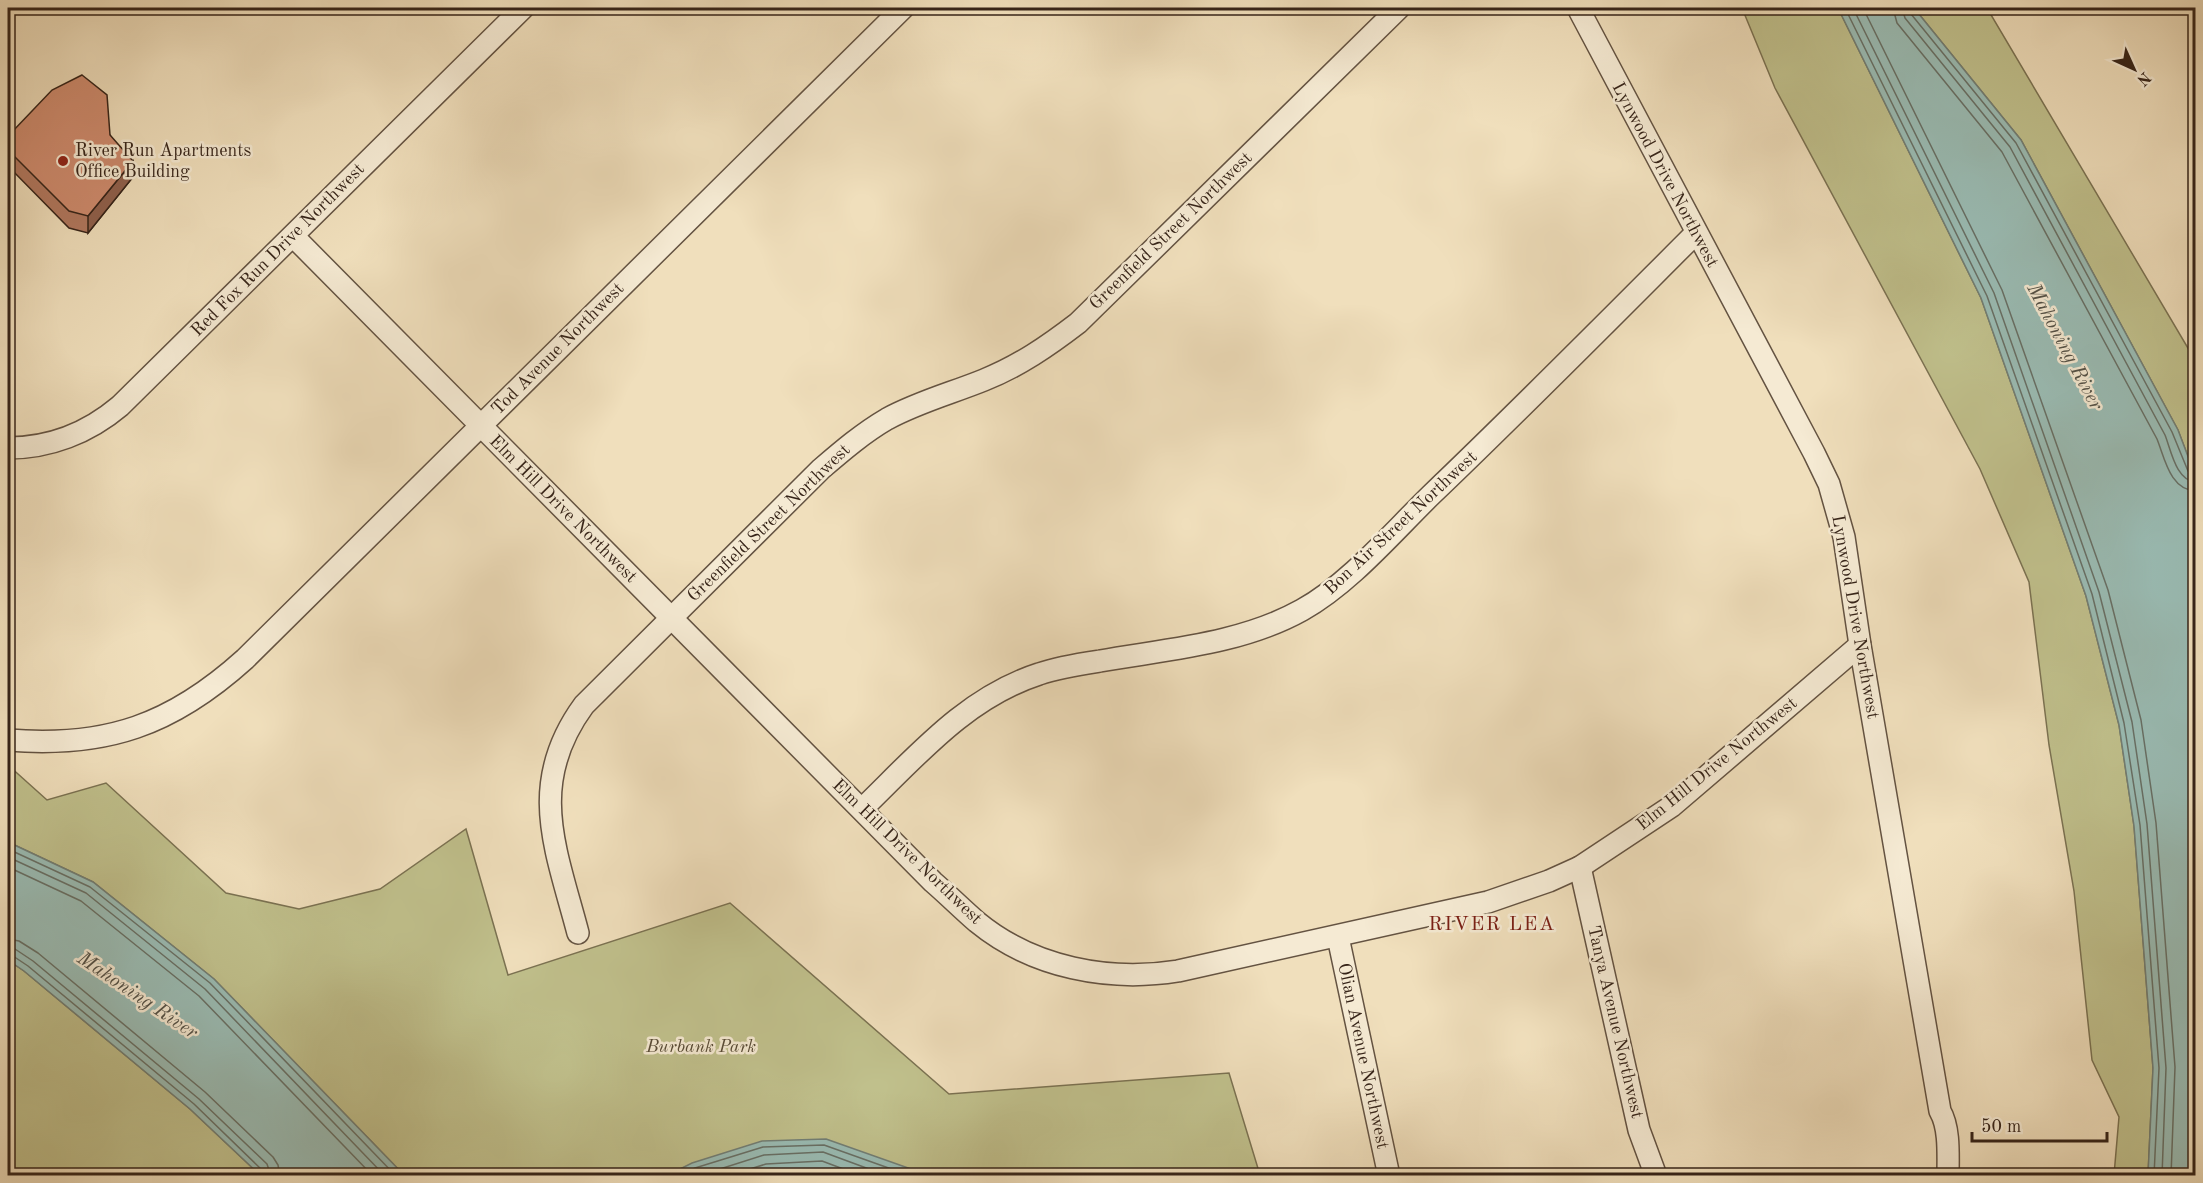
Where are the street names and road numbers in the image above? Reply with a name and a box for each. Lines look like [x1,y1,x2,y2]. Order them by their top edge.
street label: Lynwood Drive Northwest [1609,80,1721,270]
street label: Greenfield Street Northwest [1086,149,1256,313]
street label: Red Fox Run Drive Northwest [188,160,368,340]
street label: Tod Avenue Northwest [488,279,628,419]
street label: Elm Hill Drive Northwest [486,432,640,586]
street label: Greenfield Street Northwest [684,441,854,605]
street label: Bon Air Street Northwest [1321,448,1481,598]
street label: Lynwood Drive Northwest [1828,514,1882,720]
street label: Elm Hill Drive Northwest [1633,694,1801,834]
street label: Elm Hill Drive Northwest [829,776,985,928]
street label: Tanya Avenue Northwest [1584,924,1646,1120]
street label: Olian Avenue Northwest [1334,961,1392,1151]

